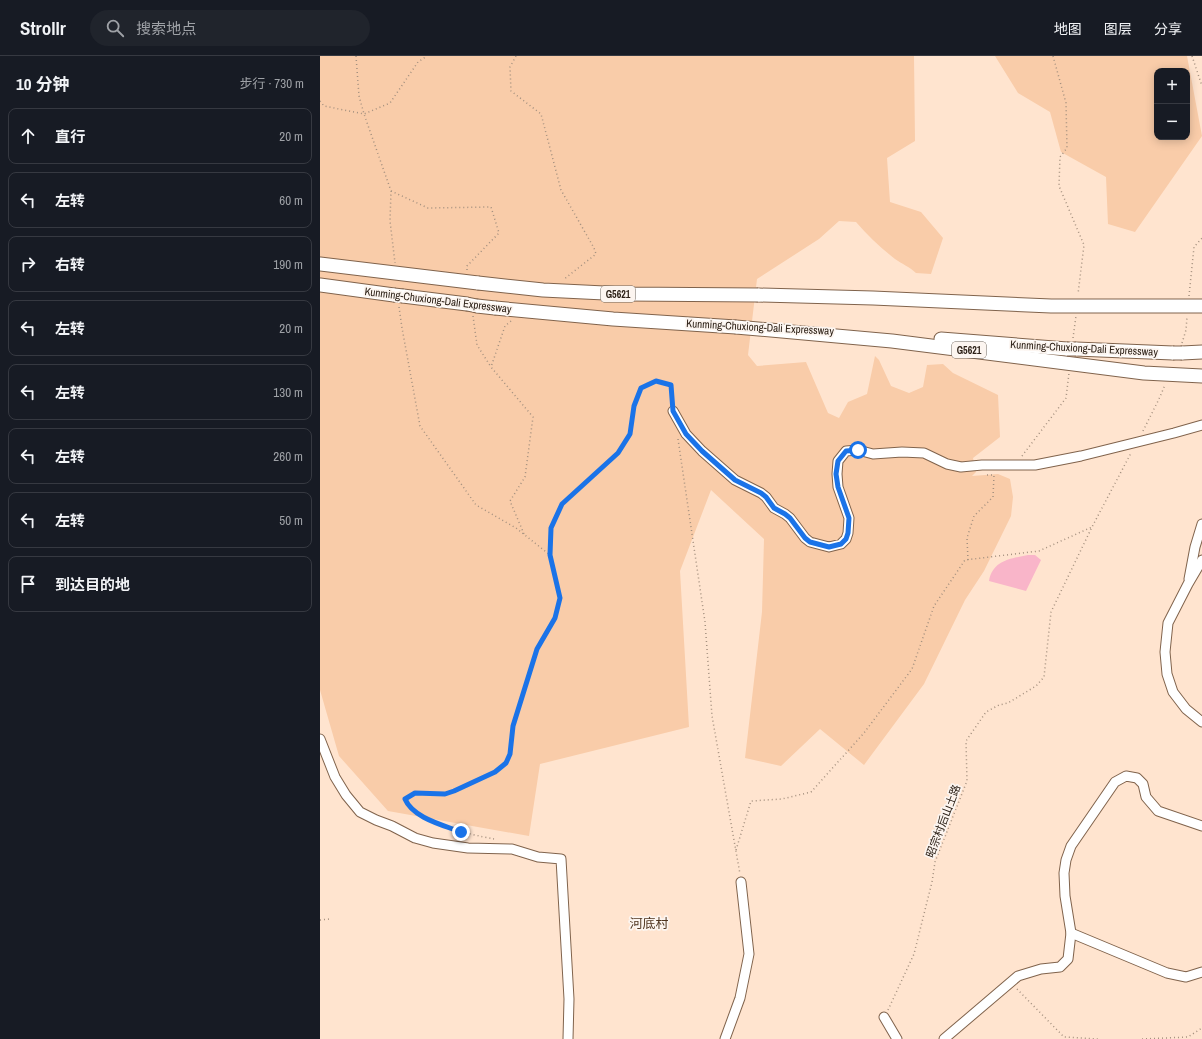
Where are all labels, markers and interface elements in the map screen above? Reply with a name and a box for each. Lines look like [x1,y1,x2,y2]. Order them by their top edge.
search box [90,10,370,46]
text: Strollr [20,15,66,41]
icon: search [104,17,126,39]
text: 搜索地点 [136,18,196,39]
text: 地图 [1054,20,1082,38]
text: 图层 [1104,20,1132,38]
text: 分享 [1154,20,1182,38]
map controls [1154,68,1190,140]
button: + [1154,68,1190,104]
text: 10 分钟 [16,72,69,95]
text: 步行 · 730 m [239,75,304,92]
button: − [1154,104,1190,140]
icon: ahead [17,125,39,147]
text: 直行 [55,126,85,147]
text: 20 m [279,128,303,145]
icon: left [17,189,39,211]
text: 左转 [55,190,85,211]
text: 60 m [279,192,303,209]
icon: right [17,253,39,275]
text: 右转 [55,254,85,275]
text: 190 m [273,256,303,273]
street label: Kunming-Chuxiong-Dali Expressway [364,284,513,316]
road number: G5621 [601,286,635,302]
street label: Kunming-Chuxiong-Dali Expressway [686,316,835,338]
icon: left [17,317,39,339]
text: 左转 [55,318,85,339]
text: 20 m [279,320,303,337]
street label: Kunming-Chuxiong-Dali Expressway [1010,337,1159,359]
road number: G5621 [952,342,986,358]
icon: left [17,381,39,403]
text: 左转 [55,382,85,403]
text: 130 m [273,384,303,401]
route start [849,441,867,459]
icon: left [17,445,39,467]
text: 左转 [55,446,85,467]
text: 260 m [273,448,303,465]
icon: left [17,509,39,531]
text: 左转 [55,510,85,531]
text: 50 m [279,512,303,529]
icon: arrive [17,573,39,595]
text: 到达目的地 [55,574,130,595]
street label: 昭宗村后山土路 [923,783,963,859]
route end [452,823,470,841]
district label: 河底村 [629,915,669,932]

